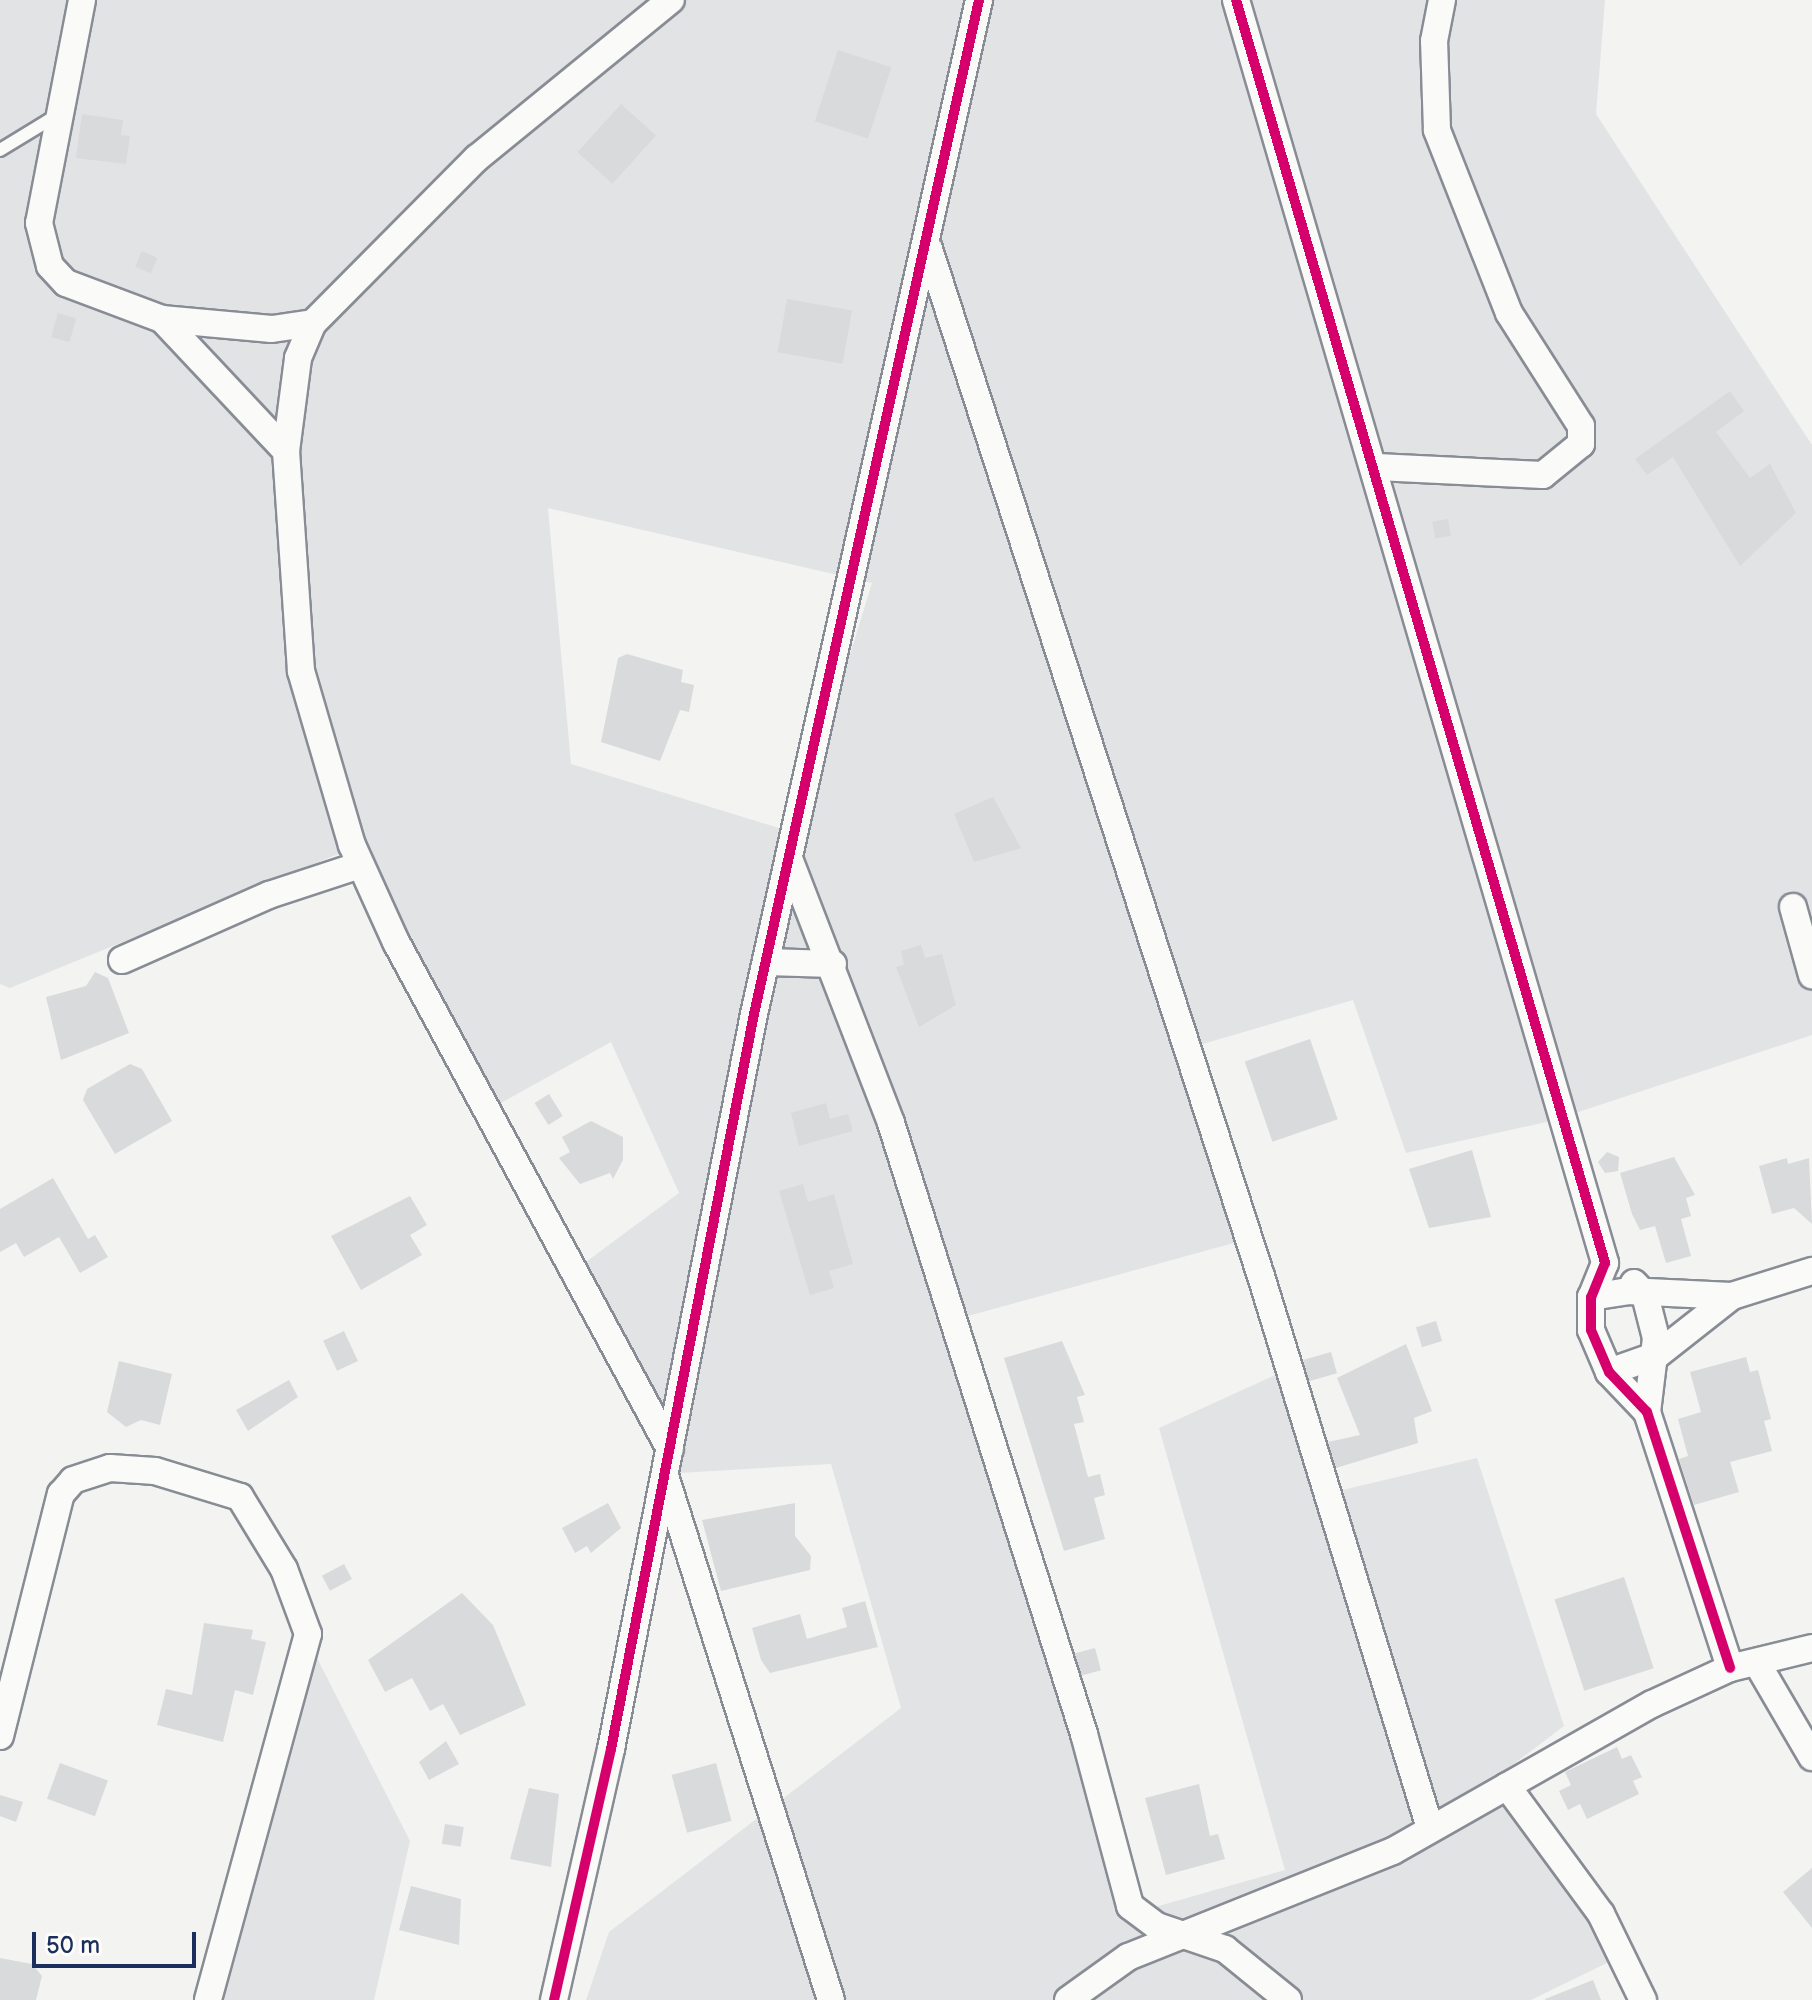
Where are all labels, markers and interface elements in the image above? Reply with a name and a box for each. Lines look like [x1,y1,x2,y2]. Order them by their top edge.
scale bar [36,1916,200,1966]
text: 50 m [46,1931,100,1960]

